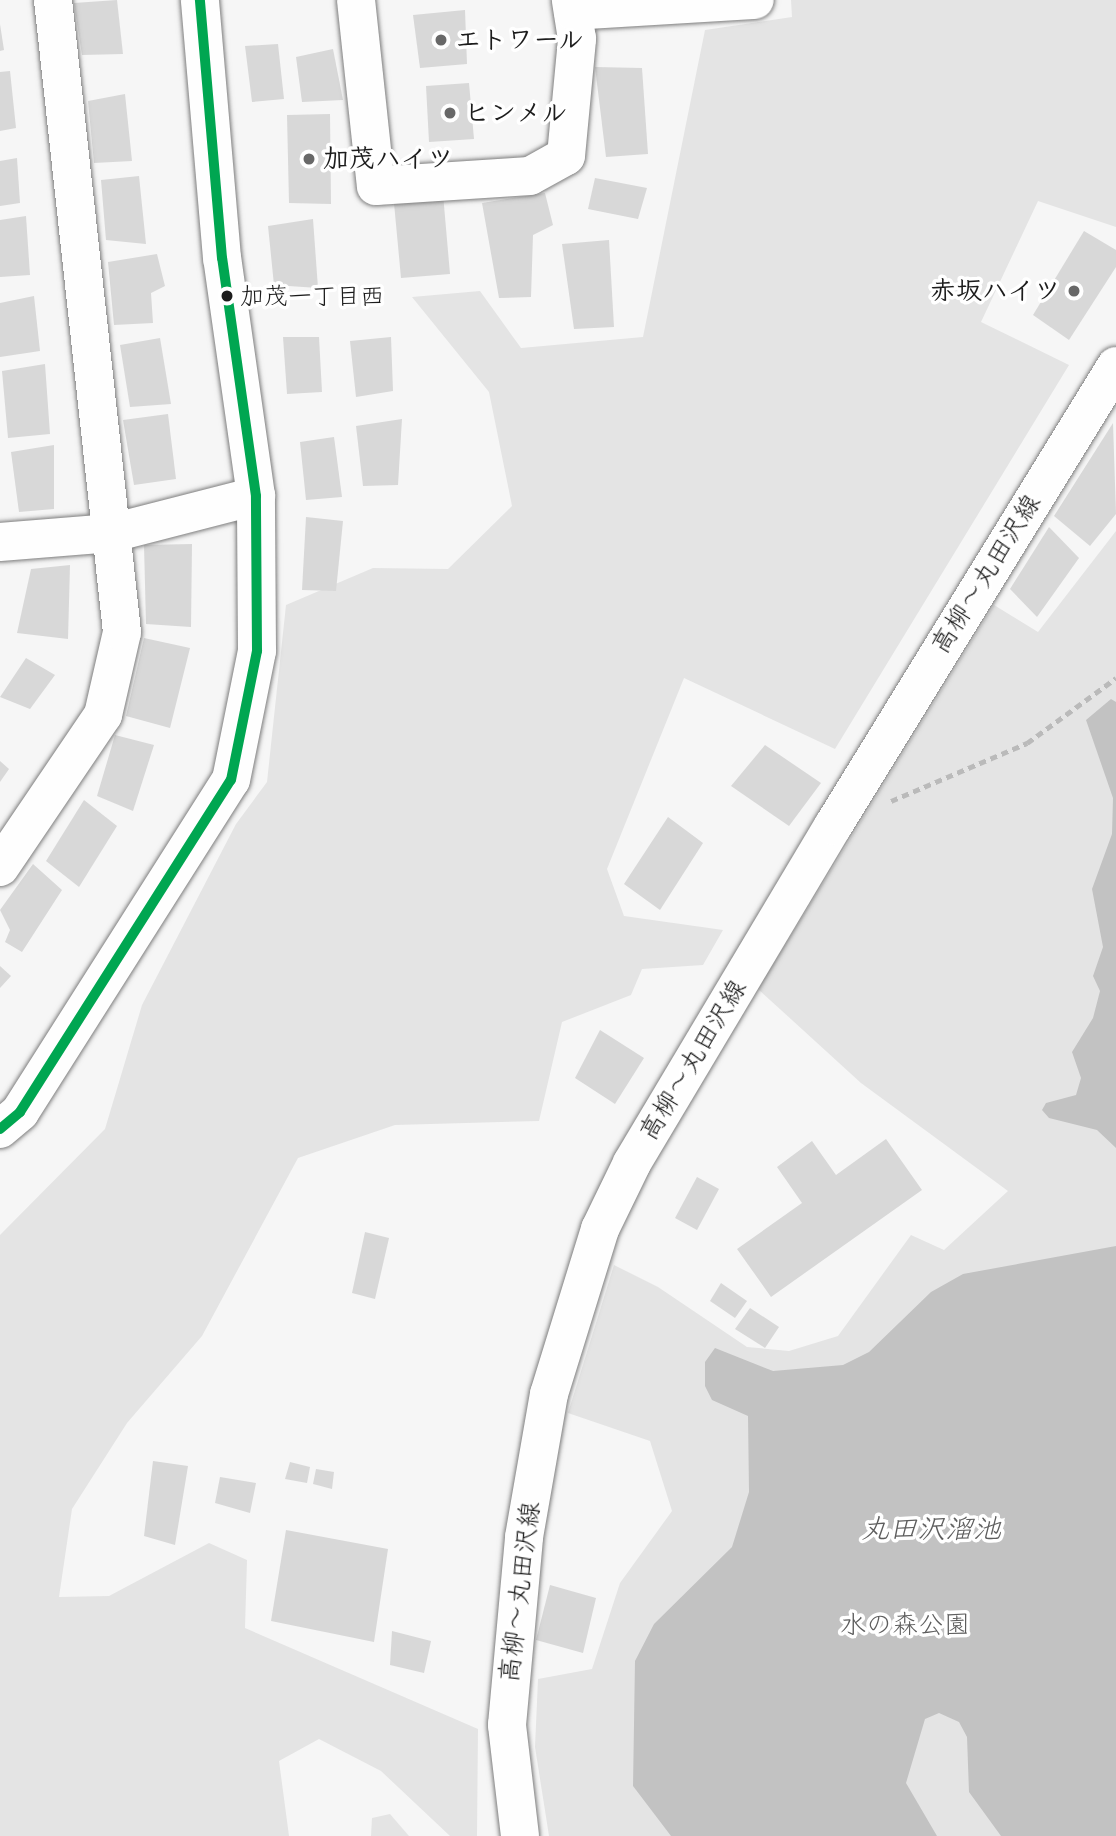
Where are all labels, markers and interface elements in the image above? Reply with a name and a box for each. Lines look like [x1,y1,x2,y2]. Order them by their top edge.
place label: エトワール [455,24,585,56]
marker: エトワール [433,32,449,48]
place label: ヒンメル [464,97,568,129]
marker: ヒンメル [442,105,458,121]
place label: 加茂ハイツ [323,143,453,175]
marker: 加茂ハイツ [301,151,317,167]
place label: 赤坂ハイツ [930,275,1060,307]
place label: 加茂一丁目西 [240,282,384,310]
marker: 赤坂ハイツ [1066,283,1082,299]
marker: 加茂一丁目西 [220,289,234,303]
street label: 高柳～丸田沢線 [925,489,1047,659]
street label: 高柳～丸田沢線 [633,974,753,1146]
street label: 高柳～丸田沢線 [493,1500,547,1684]
water label: 丸田沢溜池 [861,1511,1001,1545]
park label: 水の森公園 [840,1609,970,1641]

